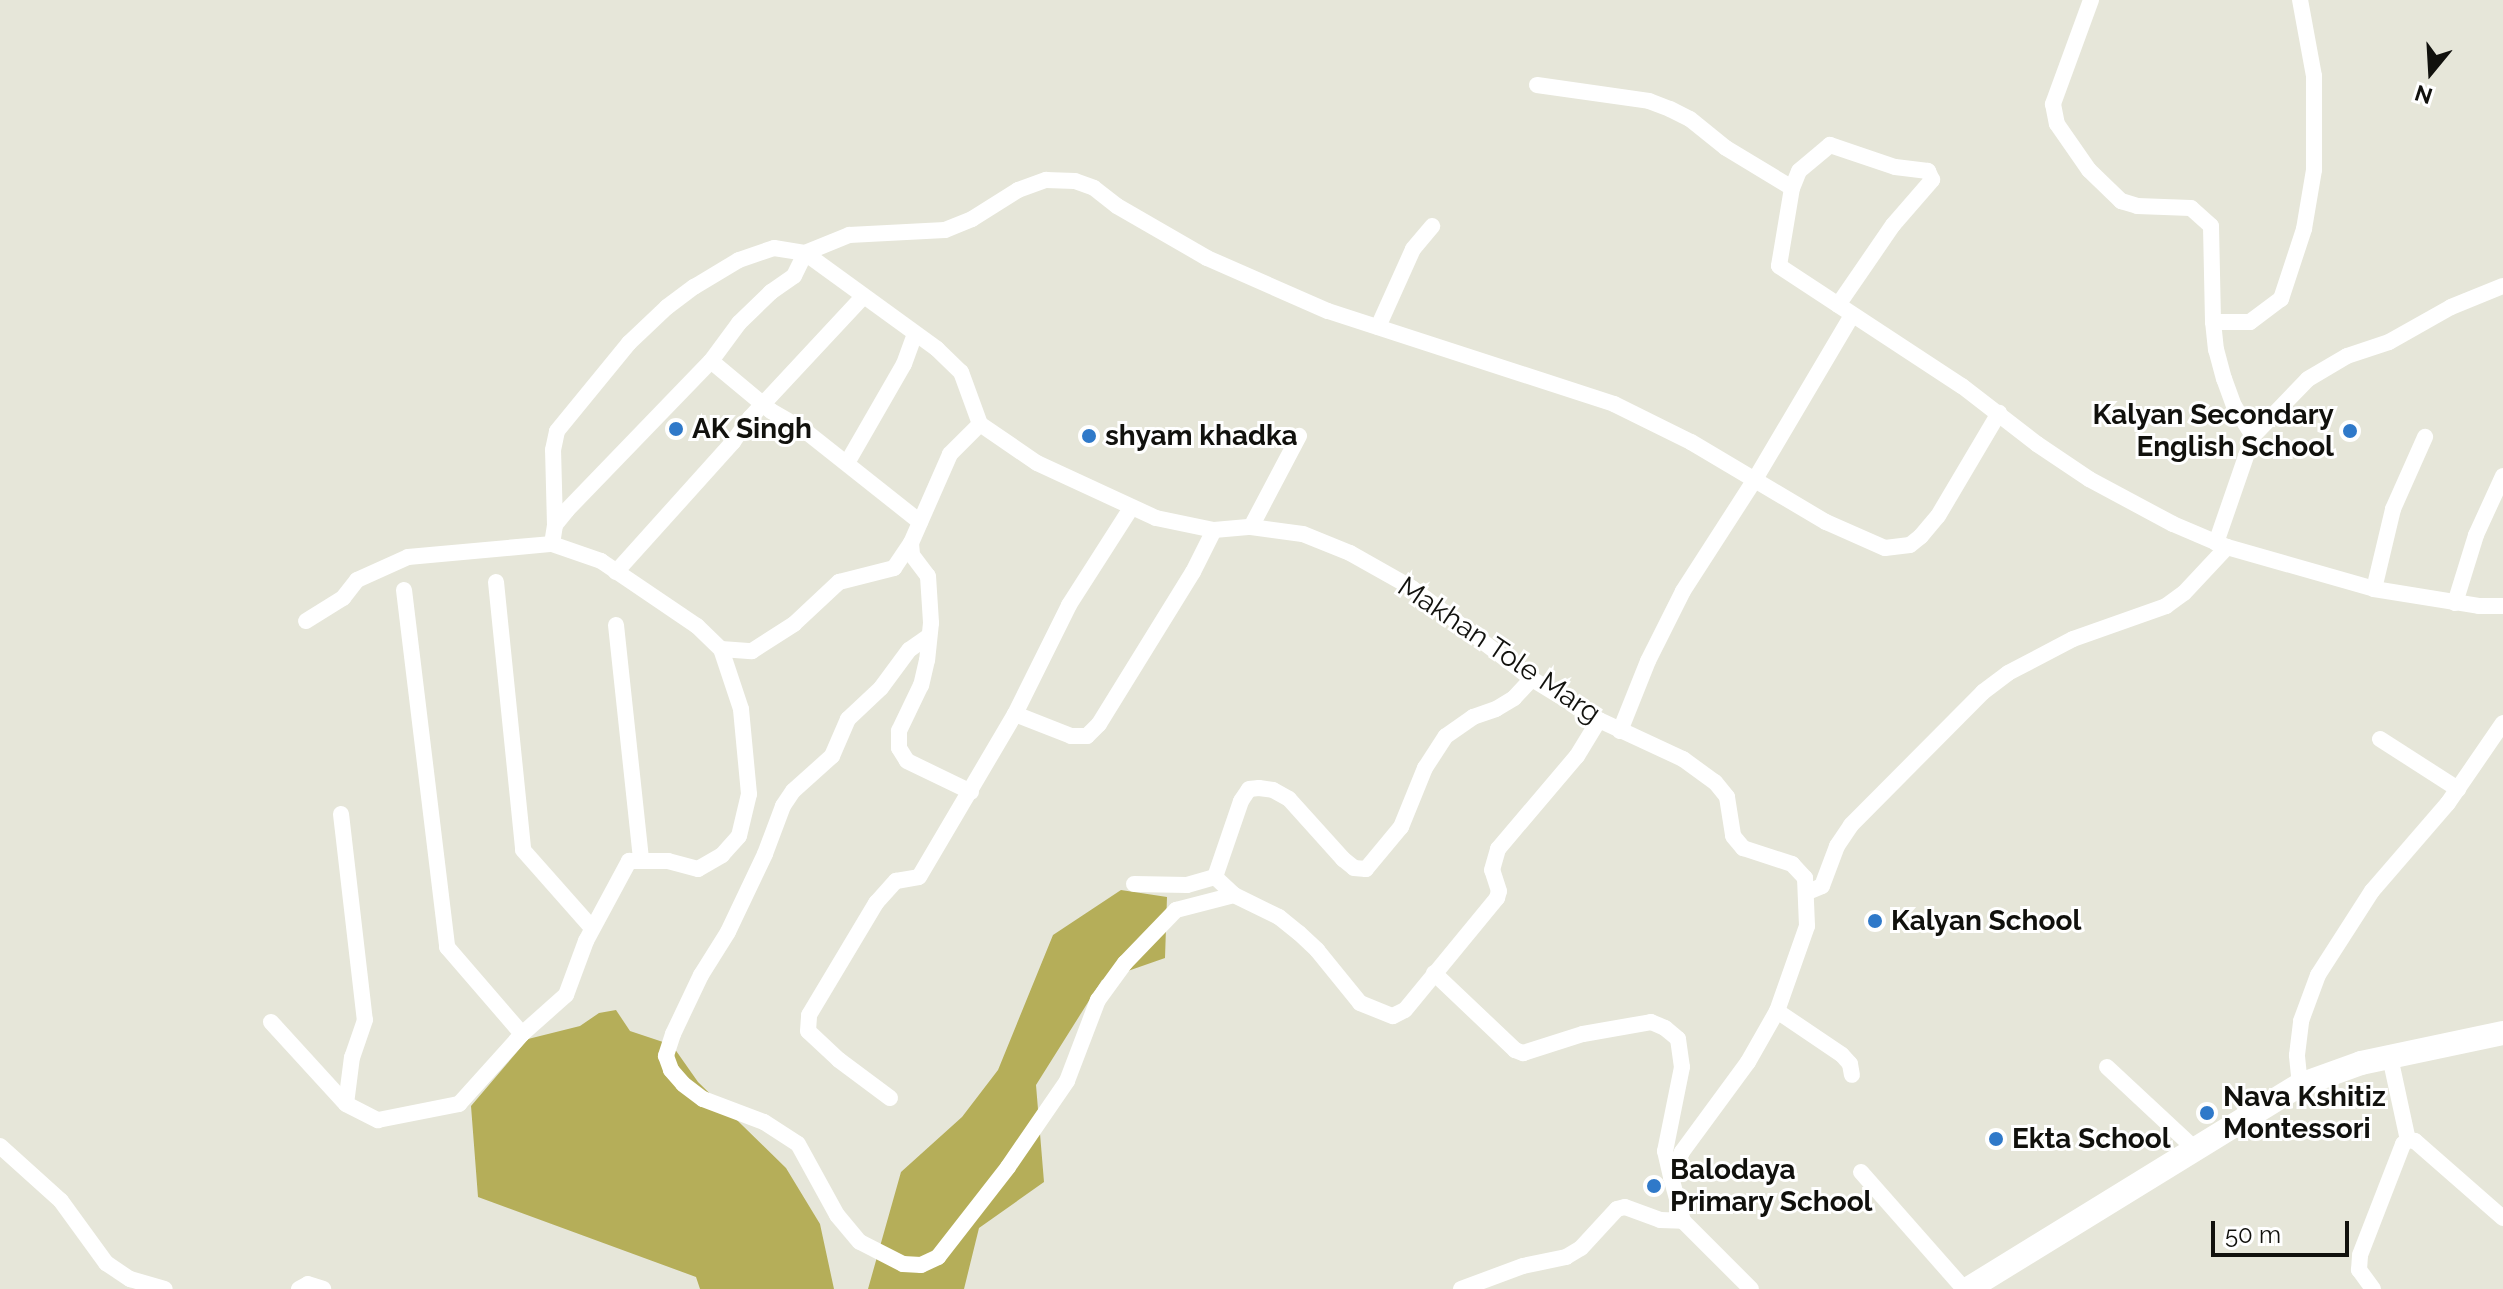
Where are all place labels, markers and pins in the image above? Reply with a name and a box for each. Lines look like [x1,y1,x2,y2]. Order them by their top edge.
place label: Kalyan Secondary English School [2093,398,2334,464]
place label: AK Singh [692,412,812,446]
place label: shyam khadka [1105,419,1298,453]
marker: AK Singh [667,420,685,438]
marker: Kalyan Secondary English School [2341,422,2359,440]
marker: shyam khadka [1080,427,1098,445]
place label: Kalyan School [1891,904,2081,938]
marker: Kalyan School [1866,912,1884,930]
place label: Nava Kshitiz Montessori [2223,1080,2386,1146]
marker: Nava Kshitiz Montessori [2198,1104,2216,1122]
place label: Ekta School [2012,1122,2171,1156]
marker: Ekta School [1987,1130,2005,1148]
place label: Balodaya Primary School [1670,1153,1873,1219]
marker: Balodaya Primary School [1645,1177,1663,1195]

